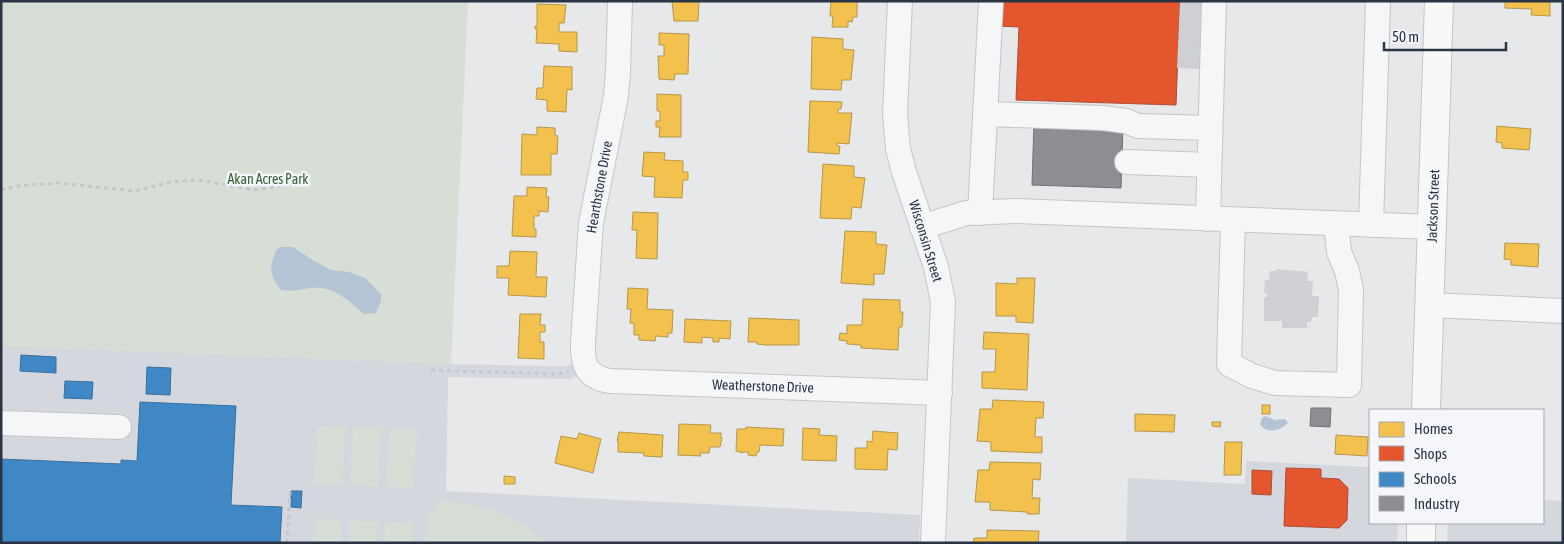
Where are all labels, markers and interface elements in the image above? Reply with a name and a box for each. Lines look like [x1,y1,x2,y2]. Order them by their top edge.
scale bar [1384,20,1506,52]
text: 50 m [1392,28,1419,45]
street label: Hearthstone Drive [583,140,615,234]
street label: Jackson Street [1424,169,1442,243]
park label: Akan Acres Park [227,171,309,187]
street label: Wisconsin Street [906,198,946,284]
street label: Weatherstone Drive [712,376,814,396]
legend [1369,409,1544,524]
text: Homes [1414,420,1453,437]
text: Shops [1414,445,1447,462]
text: Schools [1414,470,1457,487]
text: Industry [1414,495,1460,512]

